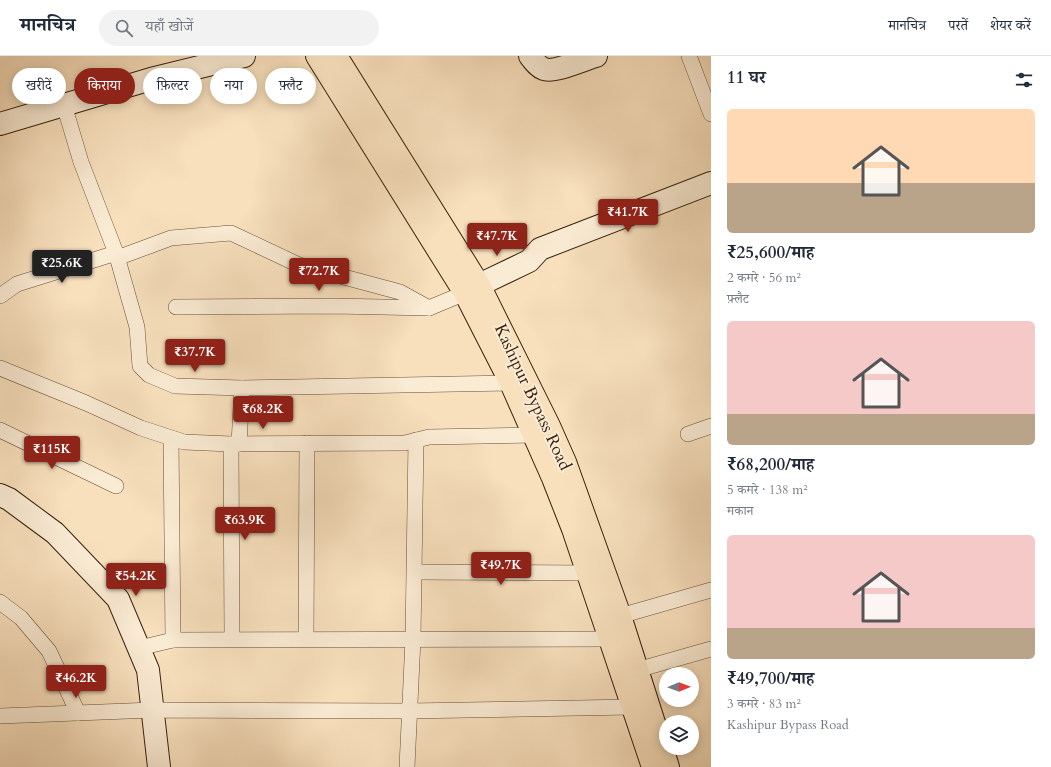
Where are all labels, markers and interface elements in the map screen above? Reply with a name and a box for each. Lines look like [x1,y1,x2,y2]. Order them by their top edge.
search box [99,10,379,46]
text: मानचित्र [20,12,75,38]
text: यहाँ खोजें [145,16,193,36]
text: मानचित्र [888,16,926,35]
text: परतें [948,16,968,35]
text: शेयर करें [990,16,1031,35]
icon: search [113,17,135,39]
text: 11 घर [727,66,766,89]
chip: खरीदें [12,68,66,104]
chip: किराया [74,68,135,104]
chip: फ़िल्टर [143,68,202,104]
chip: नया [210,68,257,104]
chip: फ़्लैट [265,68,316,104]
icon: filters [1013,69,1035,91]
icon: home [845,135,917,207]
pin: ₹41.7K [595,199,661,233]
text: ₹41.7K [607,203,649,221]
pin: ₹47.7K [464,223,530,257]
text: ₹47.7K [476,227,518,245]
text: ₹25,600/माह [727,241,814,264]
pin: ₹25.6K [29,250,95,284]
text: ₹25.6K [41,254,83,272]
pin: ₹72.7K [286,258,352,292]
text: ₹72.7K [298,262,340,280]
text: 2 कमरे · 56 m² [727,269,801,287]
text: फ़्लैट [727,290,749,308]
street label: Kashipur Bypass Road [489,320,577,474]
pin: ₹37.7K [162,339,228,373]
text: ₹37.7K [174,343,216,361]
icon: home [845,347,917,419]
pin: ₹68.2K [230,396,296,430]
text: ₹68.2K [242,400,284,418]
pin: ₹115K [24,436,80,470]
text: ₹115K [33,440,71,458]
text: ₹68,200/माह [727,453,814,476]
text: 5 कमरे · 138 m² [727,481,808,499]
text: मकान [727,502,753,520]
pin: ₹63.9K [212,507,278,541]
text: ₹63.9K [224,511,266,529]
pin: ₹49.7K [468,552,534,586]
text: ₹49.7K [480,556,522,574]
icon: home [845,561,917,633]
pin: ₹54.2K [103,563,169,597]
text: ₹54.2K [115,567,157,585]
pin: ₹46.2K [43,665,109,699]
north arrow [659,667,699,707]
map controls [659,667,699,755]
text: ₹49,700/माह [727,667,814,690]
text: ₹46.2K [55,669,97,687]
text: 3 कमरे · 83 m² [727,695,801,713]
button: layers [659,715,699,755]
text: Kashipur Bypass Road [727,716,849,734]

